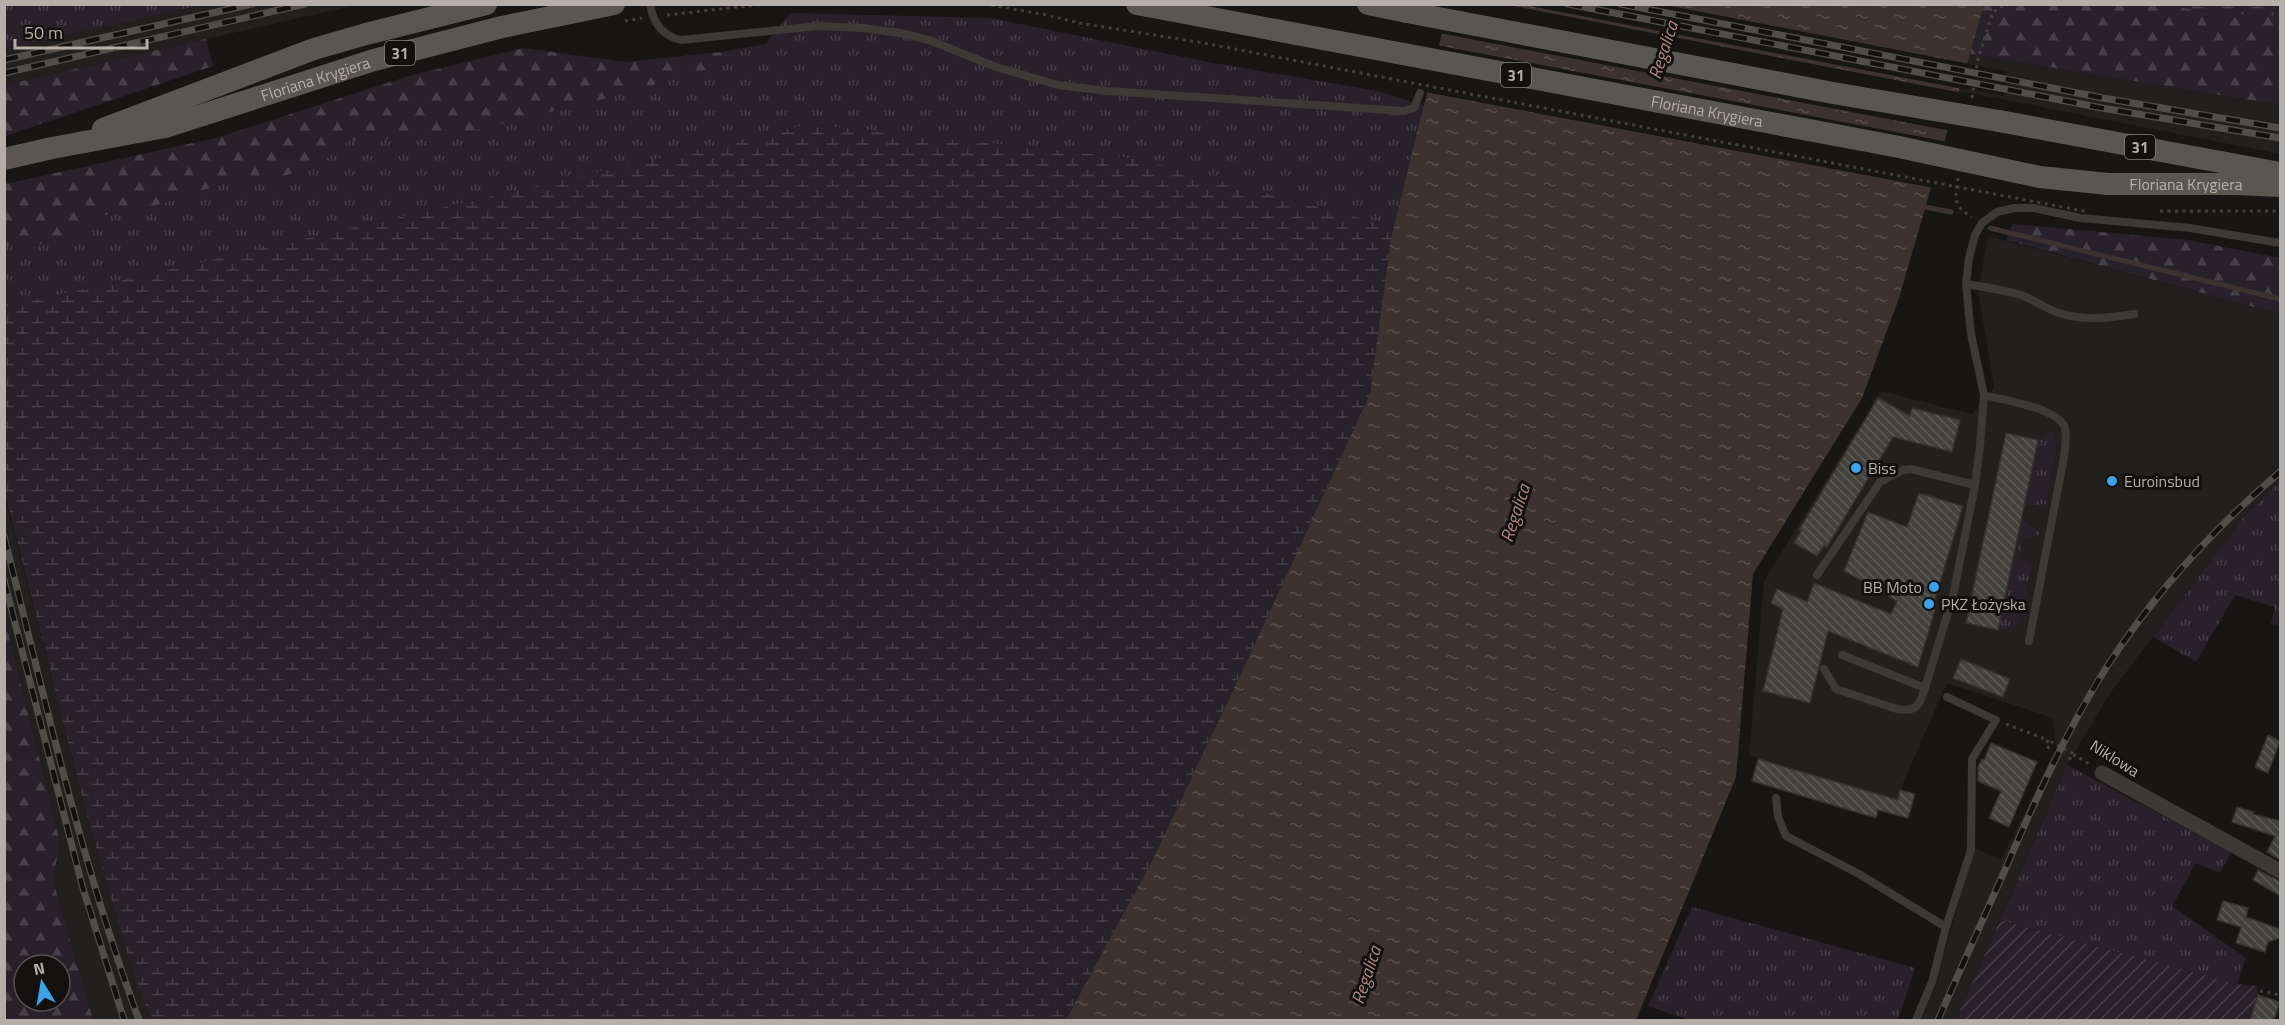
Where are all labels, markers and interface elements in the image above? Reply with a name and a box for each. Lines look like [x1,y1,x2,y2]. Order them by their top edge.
scale bar [15,12,147,50]
water label: Regalica [1641,17,1685,82]
text: 50 m [24,19,63,46]
road number: 31 [385,41,415,65]
street label: Floriana Krygiera [258,50,373,108]
road number: 31 [1501,63,1531,87]
street label: Floriana Krygiera [1649,89,1765,133]
road number: 31 [2125,135,2155,159]
street label: Floriana Krygiera [2129,172,2243,196]
place label: Biss [1868,456,1896,480]
marker: Biss [1849,461,1863,475]
place label: Euroinsbud [2124,469,2200,493]
marker: Euroinsbud [2105,474,2119,488]
water label: Regalica [1493,480,1537,545]
place label: BB Moto [1863,575,1922,599]
marker: BB Moto [1927,580,1941,594]
place label: PKZ Łożyska [1941,592,2026,616]
marker: PKZ Łożyska [1922,597,1936,611]
street label: Niklowa [2086,733,2144,783]
water label: Regalica [1344,942,1388,1007]
north arrow [12,953,72,1013]
text: N [31,955,47,981]

